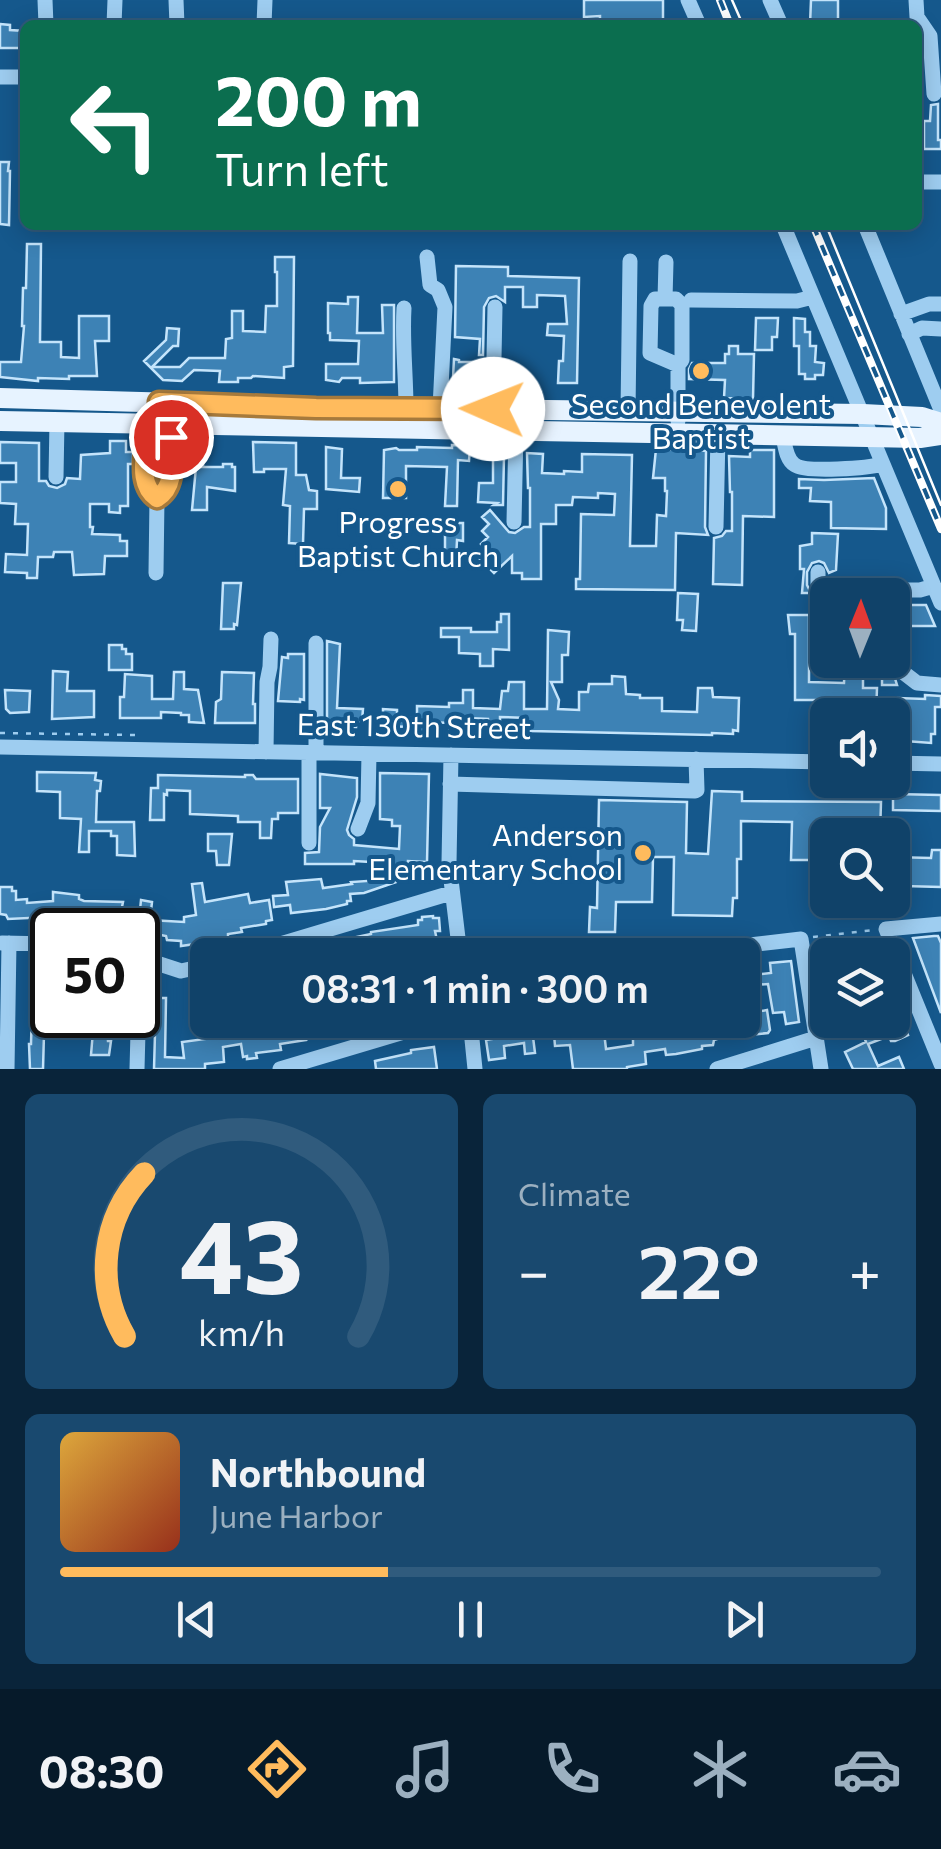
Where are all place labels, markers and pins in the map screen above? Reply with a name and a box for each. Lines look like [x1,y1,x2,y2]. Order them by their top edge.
marker: Second Benevolent Baptist [690,360,712,382]
place label: Second Benevolent Baptist [571,384,831,455]
pin [129,395,214,480]
marker: Progress Baptist Church [387,478,409,500]
place label: Progress Baptist Church [297,502,499,573]
place label: Anderson Elementary School [368,815,623,886]
marker: Anderson Elementary School [632,842,654,864]

